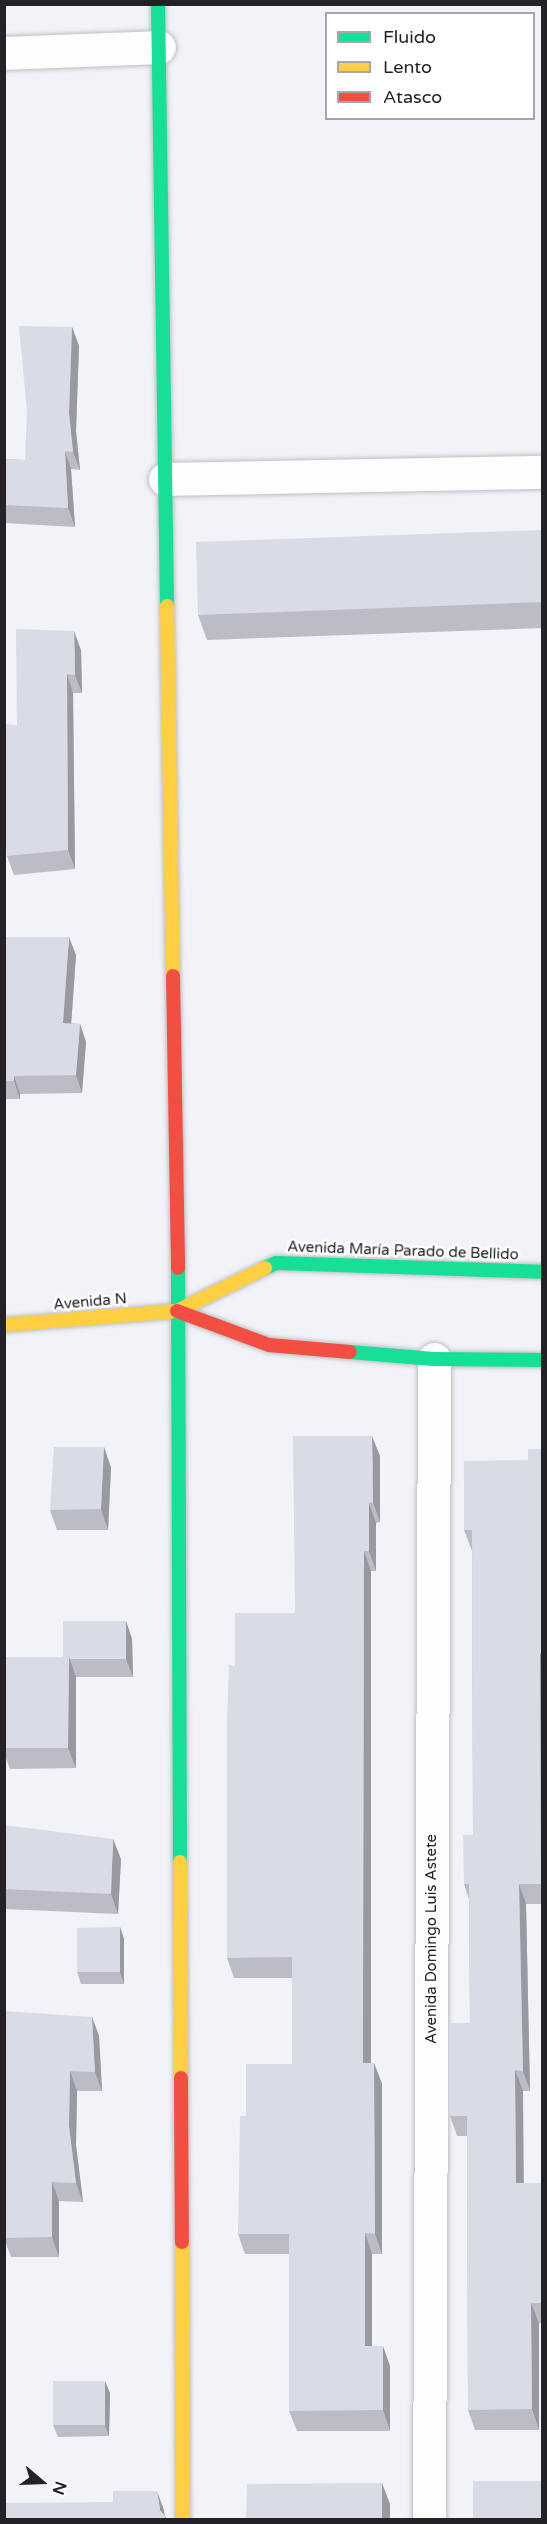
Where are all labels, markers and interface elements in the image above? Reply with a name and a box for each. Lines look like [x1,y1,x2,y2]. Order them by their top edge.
legend [325,12,535,120]
text: Fluido [383,26,436,48]
text: Lento [383,56,432,78]
text: Atasco [383,86,442,108]
street label: Avenida María Parado de Bellido [287,1238,519,1264]
street label: Avenida N [53,1290,127,1314]
street label: Avenida Domingo Luis Astete [423,1834,441,2044]
north arrow [12,2452,72,2512]
text: N [47,2479,71,2497]

